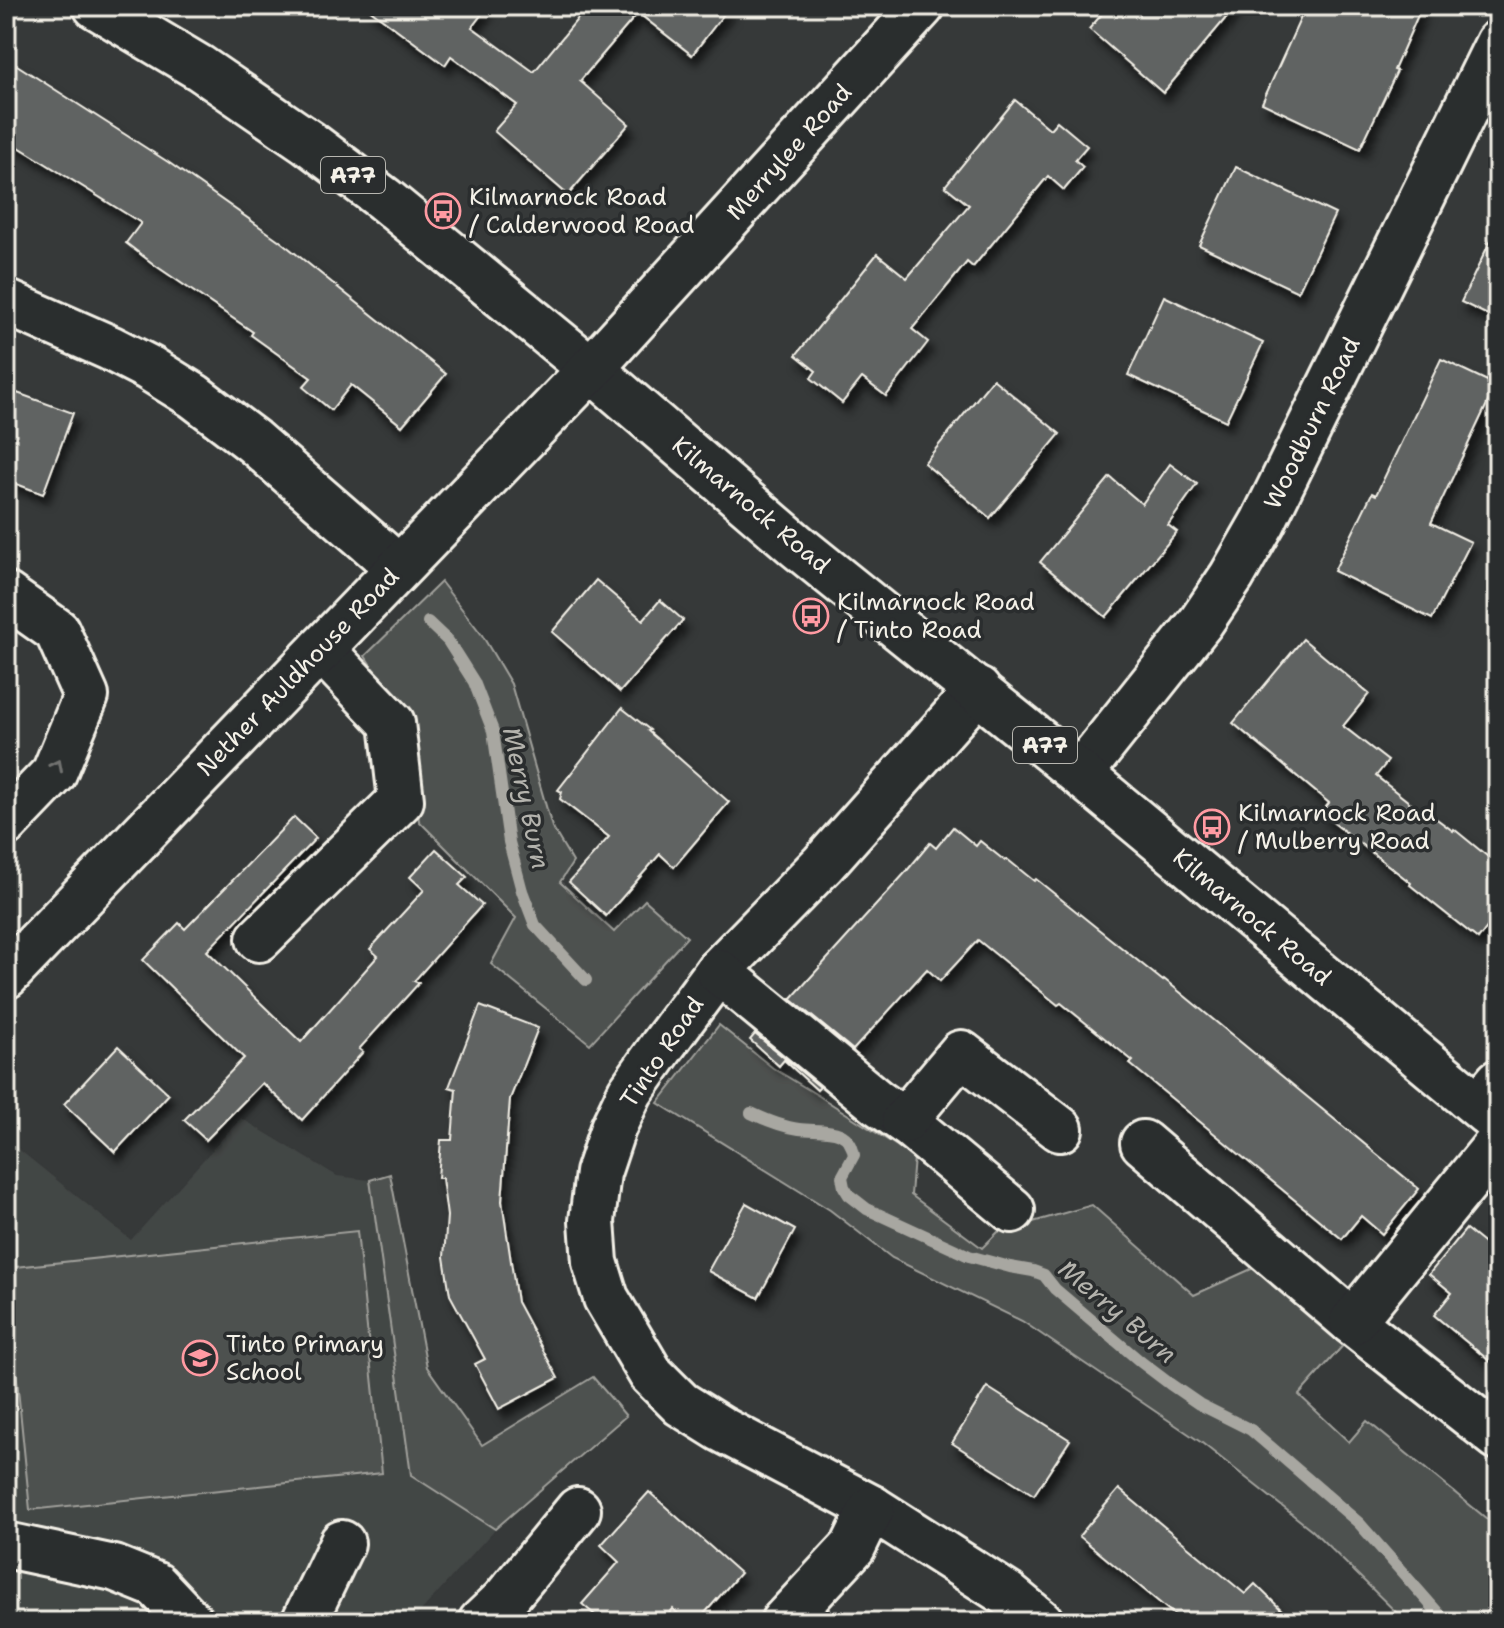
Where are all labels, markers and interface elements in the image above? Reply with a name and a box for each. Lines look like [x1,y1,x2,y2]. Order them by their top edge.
street label: Merrylee Road [719,77,859,227]
road number: A77 [321,157,385,193]
place label: Kilmarnock Road / Calderwood Road [469,181,694,241]
bus stop icon: Kilmarnock Road / Calderwood Road [424,192,462,230]
street label: Woodburn Road [1256,332,1368,514]
street label: Kilmarnock Road [665,429,837,581]
street label: Nether Auldhouse Road [190,561,406,783]
place label: Kilmarnock Road / Tinto Road [837,586,1035,646]
bus stop icon: Kilmarnock Road / Tinto Road [792,597,830,635]
water label: Merry Burn [495,724,559,872]
road number: A77 [1013,727,1077,763]
one-way arrow [47,758,62,773]
place label: Kilmarnock Road / Mulberry Road [1238,797,1436,857]
bus stop icon: Kilmarnock Road / Mulberry Road [1193,808,1231,846]
street label: Kilmarnock Road [1166,841,1338,993]
street label: Tinto Road [613,990,711,1114]
water label: Merry Burn [1051,1251,1185,1371]
place label: Tinto Primary School [226,1328,384,1388]
school or university icon: Tinto Primary School [181,1339,219,1377]

